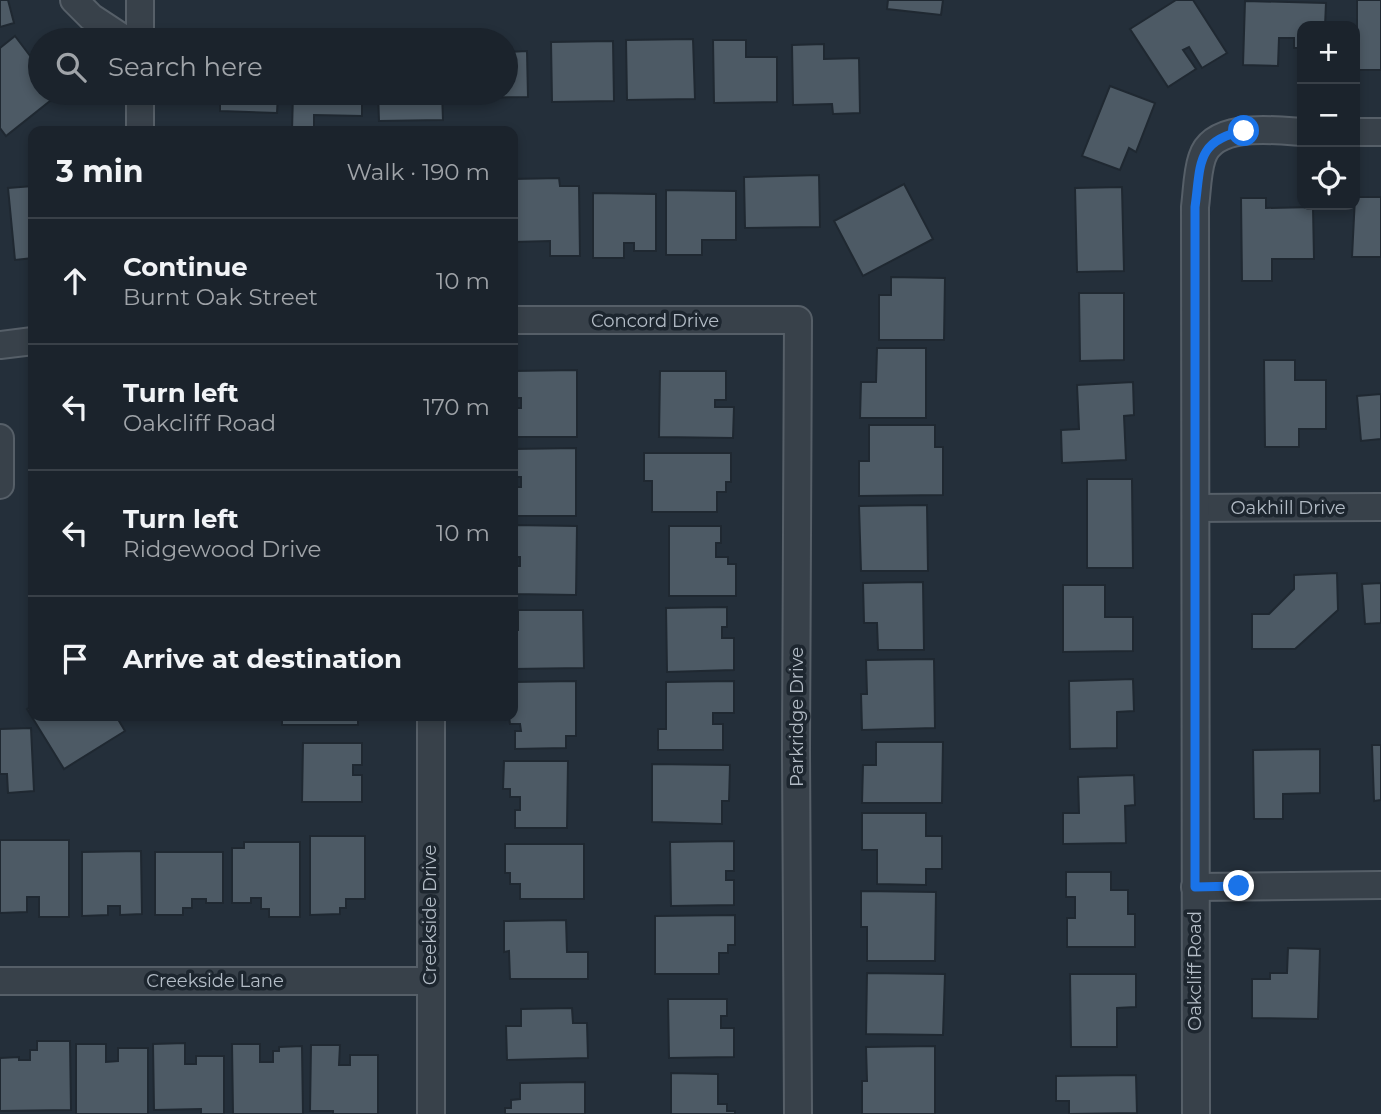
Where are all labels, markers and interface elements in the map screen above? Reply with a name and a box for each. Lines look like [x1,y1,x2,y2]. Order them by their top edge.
map controls [1297,21,1360,210]
button: + [1297,21,1360,84]
search box [28,28,518,105]
icon: search [52,48,90,86]
text: Search here [108,51,263,83]
button: − [1297,84,1360,147]
route start [1228,115,1259,146]
button: locate [1297,147,1360,210]
text: 3 min [56,153,143,190]
text: Walk · 190 m [346,158,490,186]
text: Continue [123,251,248,283]
icon: ahead [56,262,94,300]
text: 10 m [436,267,490,295]
text: Burnt Oak Street [123,283,318,311]
street label: Concord Drive [591,310,719,332]
text: Turn left [123,377,239,409]
icon: left [56,388,94,426]
text: 170 m [423,393,490,421]
text: Oakcliff Road [123,409,276,437]
street label: Oakhill Drive [1230,497,1346,519]
text: Turn left [123,503,239,535]
icon: left [56,514,94,552]
text: 10 m [436,519,490,547]
text: Ridgewood Drive [123,535,321,563]
icon: arrive [56,640,94,678]
text: Arrive at destination [123,643,402,675]
street label: Parkridge Drive [786,647,808,787]
street label: Creekside Drive [419,845,441,985]
route end [1223,870,1254,901]
street label: Oakcliff Road [1184,911,1206,1031]
street label: Creekside Lane [146,970,284,992]

